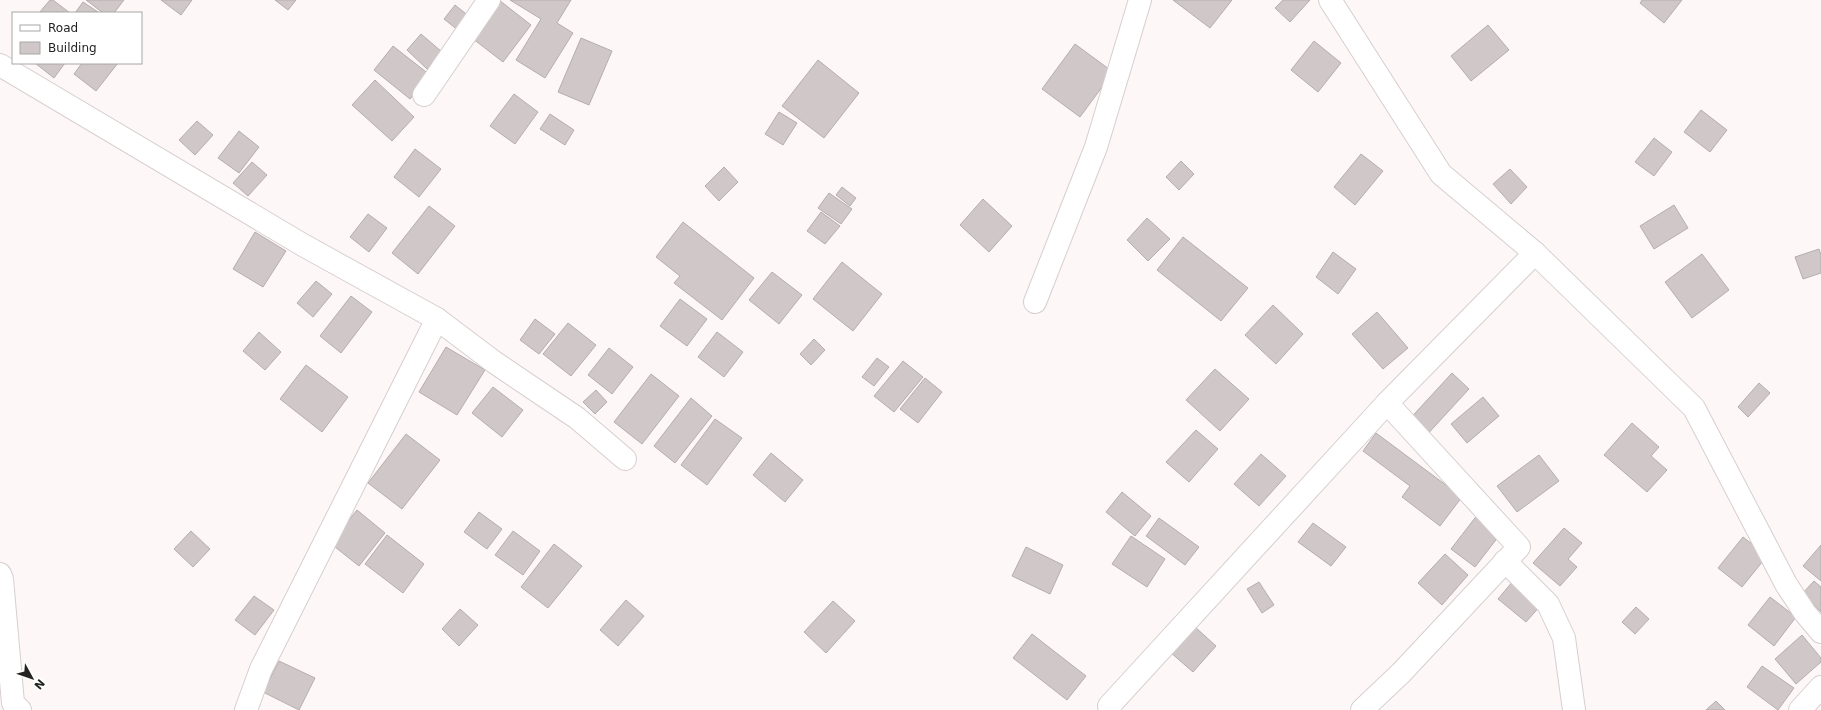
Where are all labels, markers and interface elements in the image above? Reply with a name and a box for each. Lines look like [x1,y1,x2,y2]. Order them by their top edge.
legend [12,12,142,64]
text: Road [48,21,78,35]
text: Building [48,41,97,55]
north arrow [12,658,52,698]
text: N [31,676,47,692]

